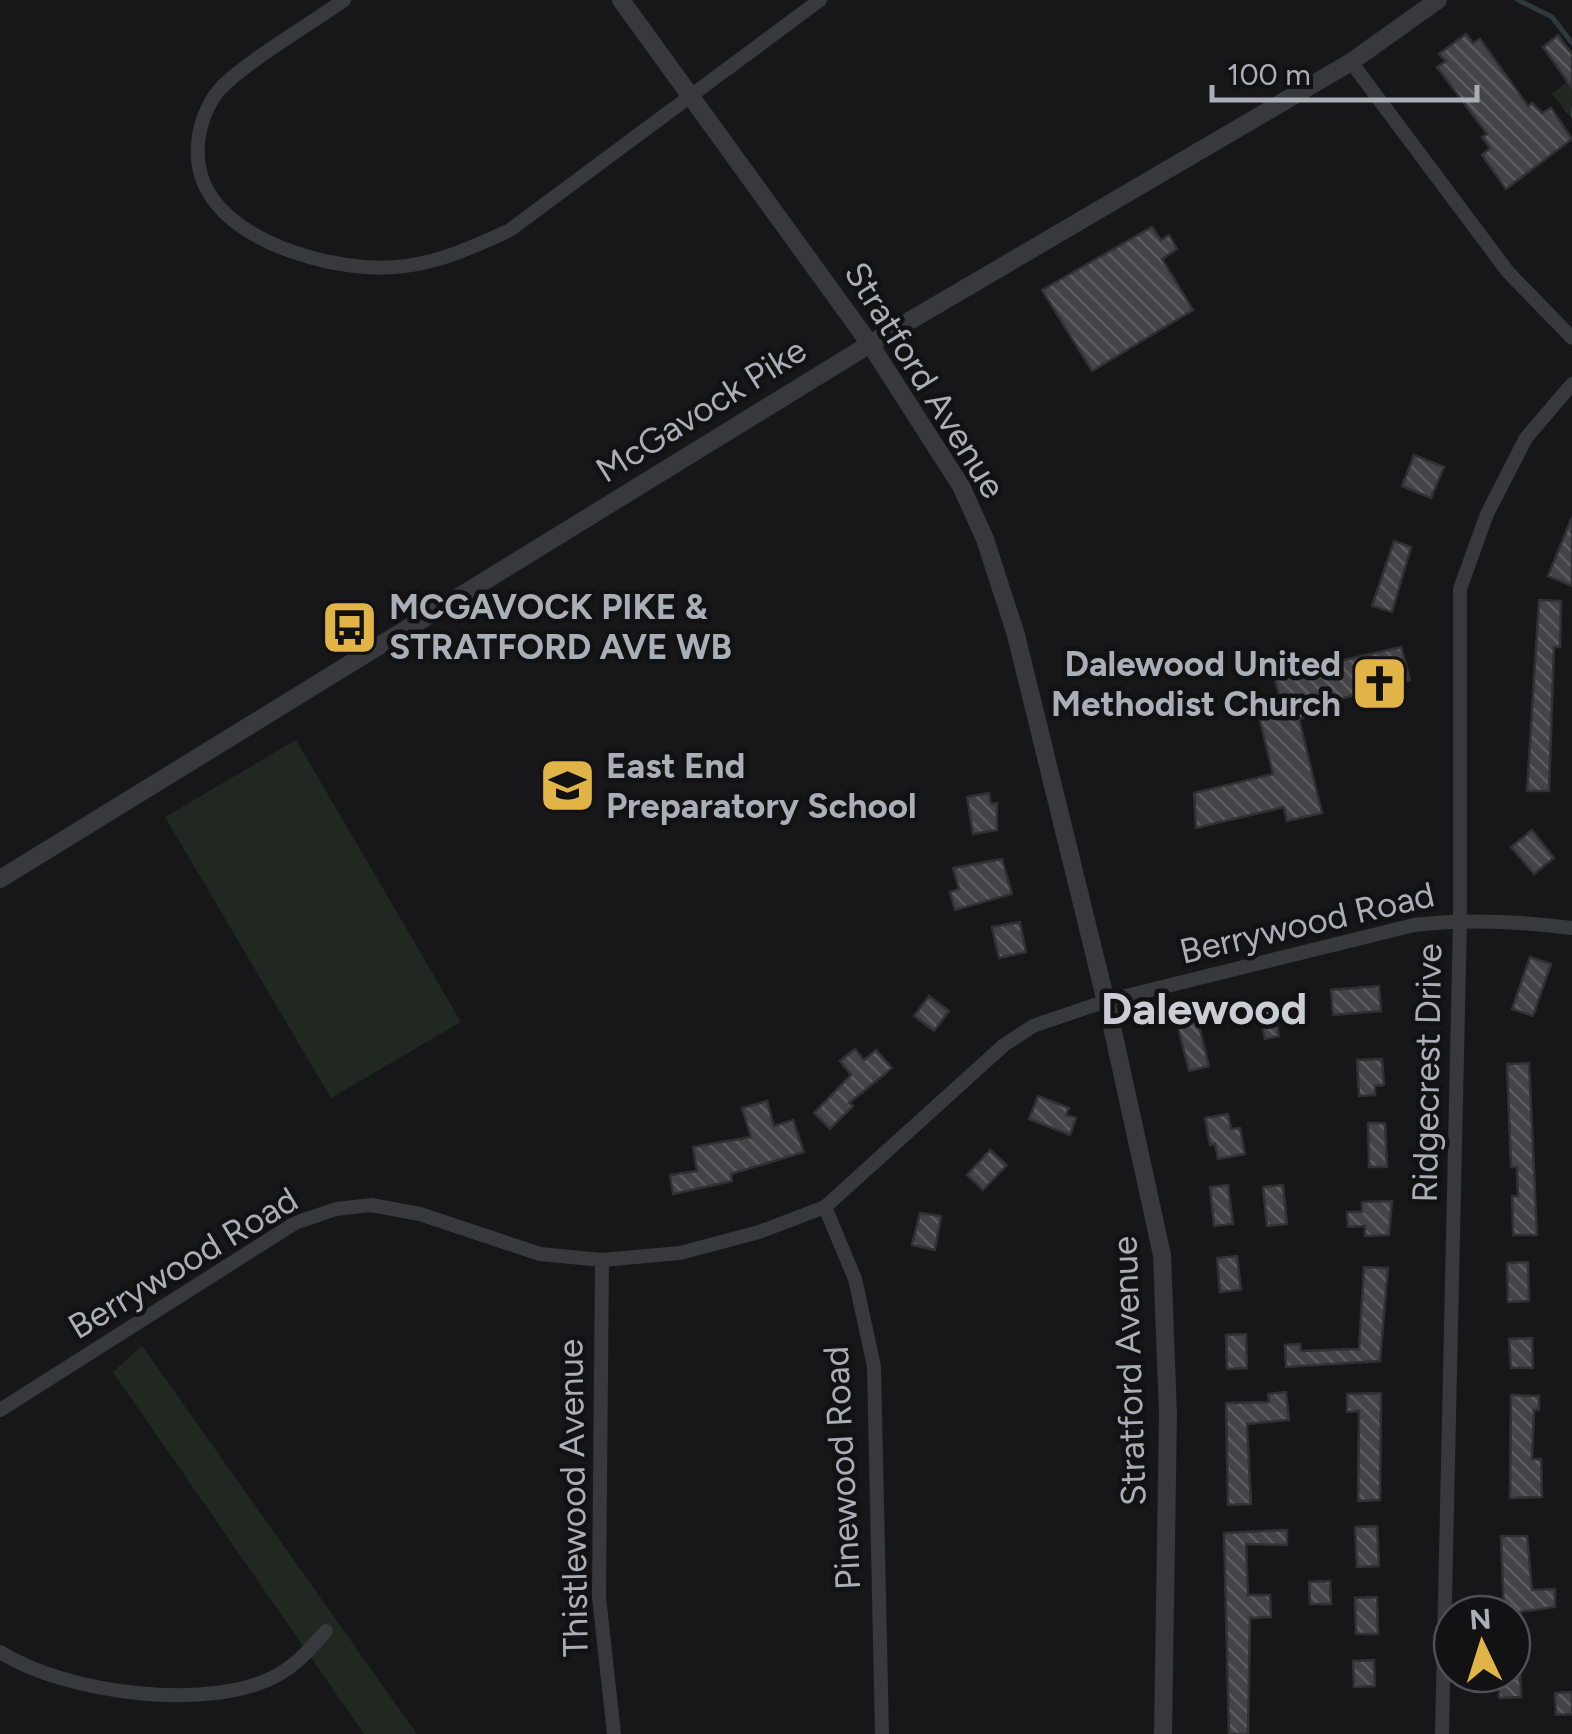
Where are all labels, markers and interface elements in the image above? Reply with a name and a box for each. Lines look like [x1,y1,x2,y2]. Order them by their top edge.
scale bar [1212,40,1477,102]
text: 100 m [1227,56,1311,93]
street label: Stratford Avenue [836,254,1014,506]
street label: McGavock Pike [588,329,814,491]
place label: MCGAVOCK PIKE & STRATFORD AVE WB [389,586,732,668]
bus stop icon: MCGAVOCK PIKE & STRATFORD AVE WB [320,597,380,657]
place label: Dalewood United Methodist Church [1051,643,1341,725]
church icon: Dalewood United Methodist Church [1350,654,1410,714]
place label: East End Preparatory School [606,745,917,827]
school or university icon: East End Preparatory School [537,756,597,816]
street label: Berrywood Road [1176,873,1438,973]
street label: Ridgecrest Drive [1404,943,1450,1203]
district label: Dalewood [1101,981,1307,1035]
street label: Berrywood Road [61,1178,305,1348]
street label: Stratford Avenue [1103,1235,1155,1507]
street label: Thistlewood Avenue [549,1339,597,1657]
street label: Pinewood Road [815,1345,869,1591]
north arrow [1432,1594,1532,1694]
text: N [1468,1601,1492,1637]

